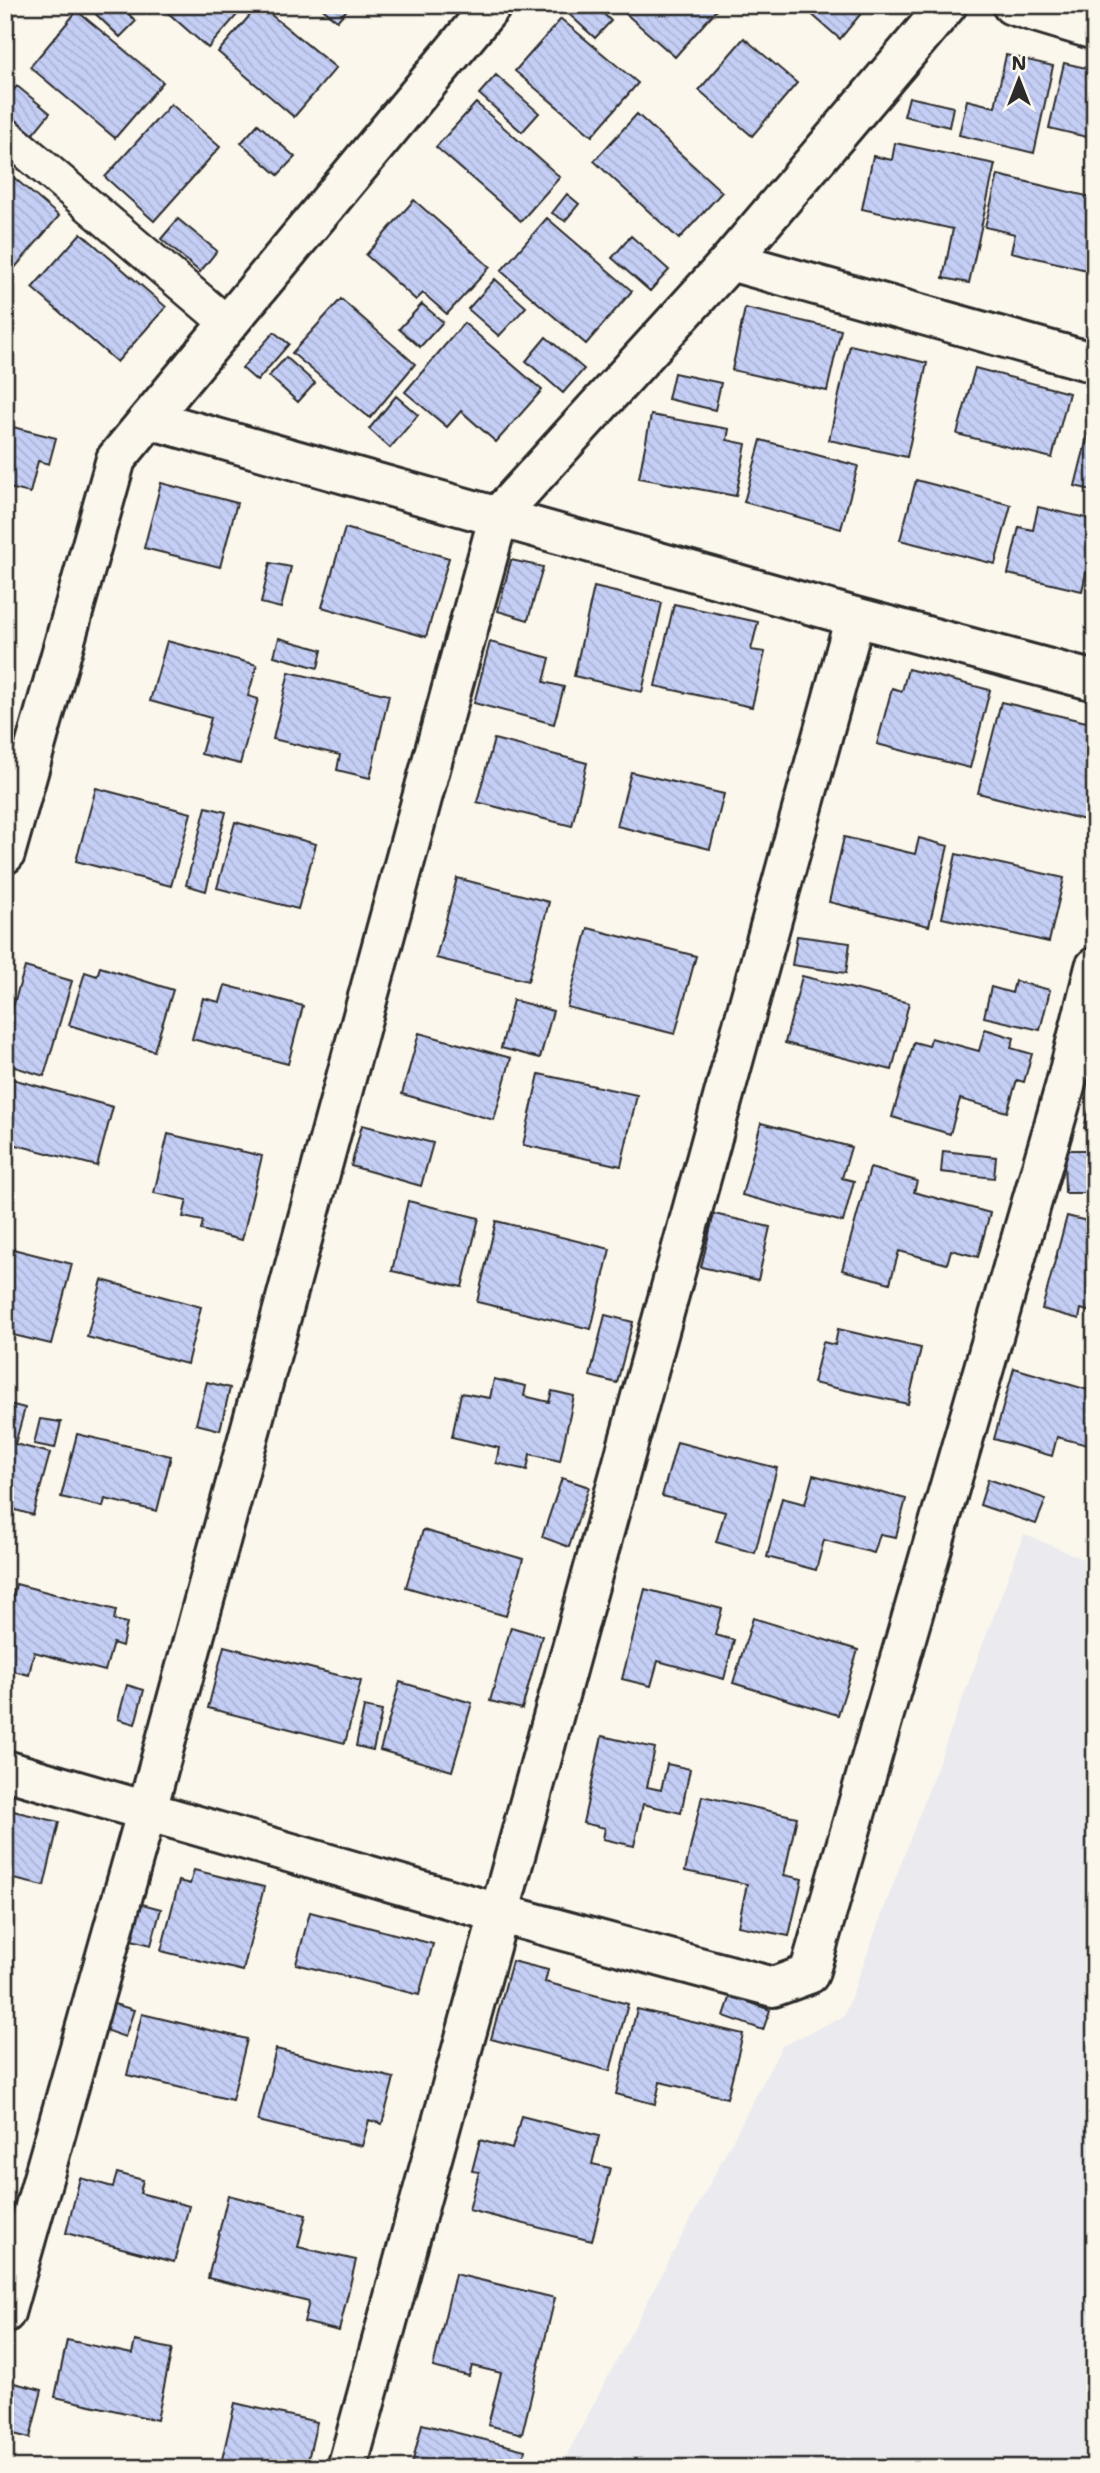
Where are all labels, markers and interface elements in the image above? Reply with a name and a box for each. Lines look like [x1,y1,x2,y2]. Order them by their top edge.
north arrow [984,46,1054,116]
text: N [1011,51,1027,76]

